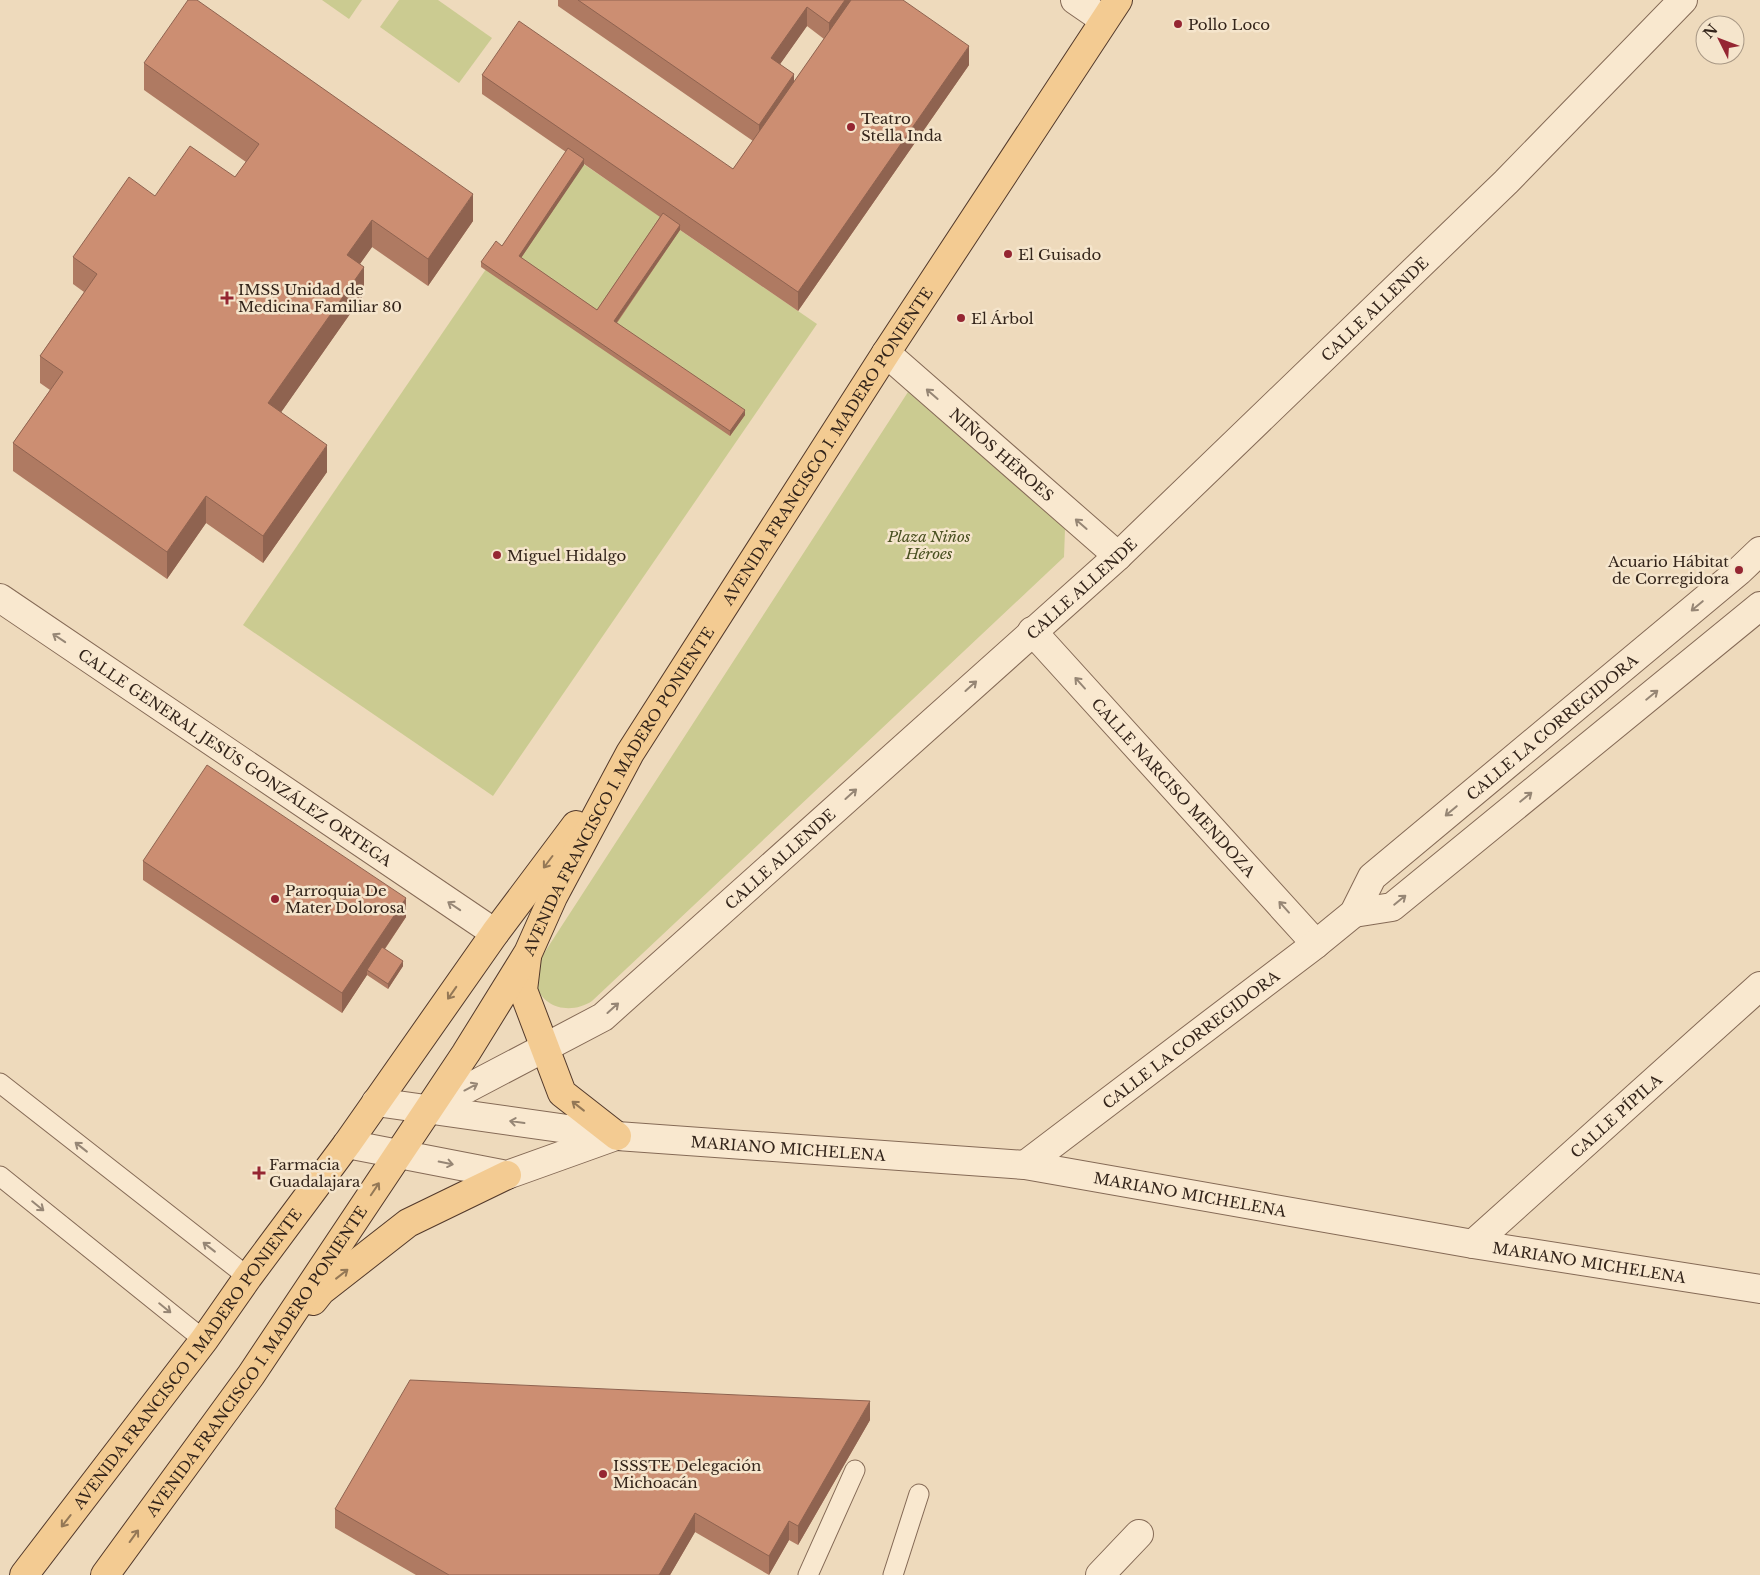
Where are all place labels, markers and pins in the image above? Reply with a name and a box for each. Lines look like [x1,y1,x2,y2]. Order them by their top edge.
place label: Pollo Loco [1188,15,1270,34]
marker: Pollo Loco [1172,18,1184,30]
place label: Teatro Stella Inda [861,109,943,145]
marker: Teatro Stella Inda [845,121,857,133]
place label: El Guisado [1018,245,1102,264]
marker: El Guisado [1002,248,1014,260]
place label: IMSS Unidad de Medicina Familiar 80 [238,280,402,316]
marker: IMSS Unidad de Medicina Familiar 80 [220,291,234,305]
place label: El Árbol [971,309,1034,328]
marker: El Árbol [955,312,967,324]
place label: Miguel Hidalgo [507,546,626,565]
marker: Miguel Hidalgo [491,549,503,561]
place label: Acuario Hábitat de Corregidora [1607,552,1730,588]
marker: Acuario Hábitat de Corregidora [1733,564,1745,576]
place label: Parroquia De Mater Dolorosa [285,881,405,917]
marker: Parroquia De Mater Dolorosa [269,893,281,905]
place label: Farmacia Guadalajara [269,1155,361,1191]
marker: Farmacia Guadalajara [253,1167,265,1179]
place label: ISSSTE Delegación Michoacán [613,1456,761,1492]
marker: ISSSTE Delegación Michoacán [597,1468,609,1480]

